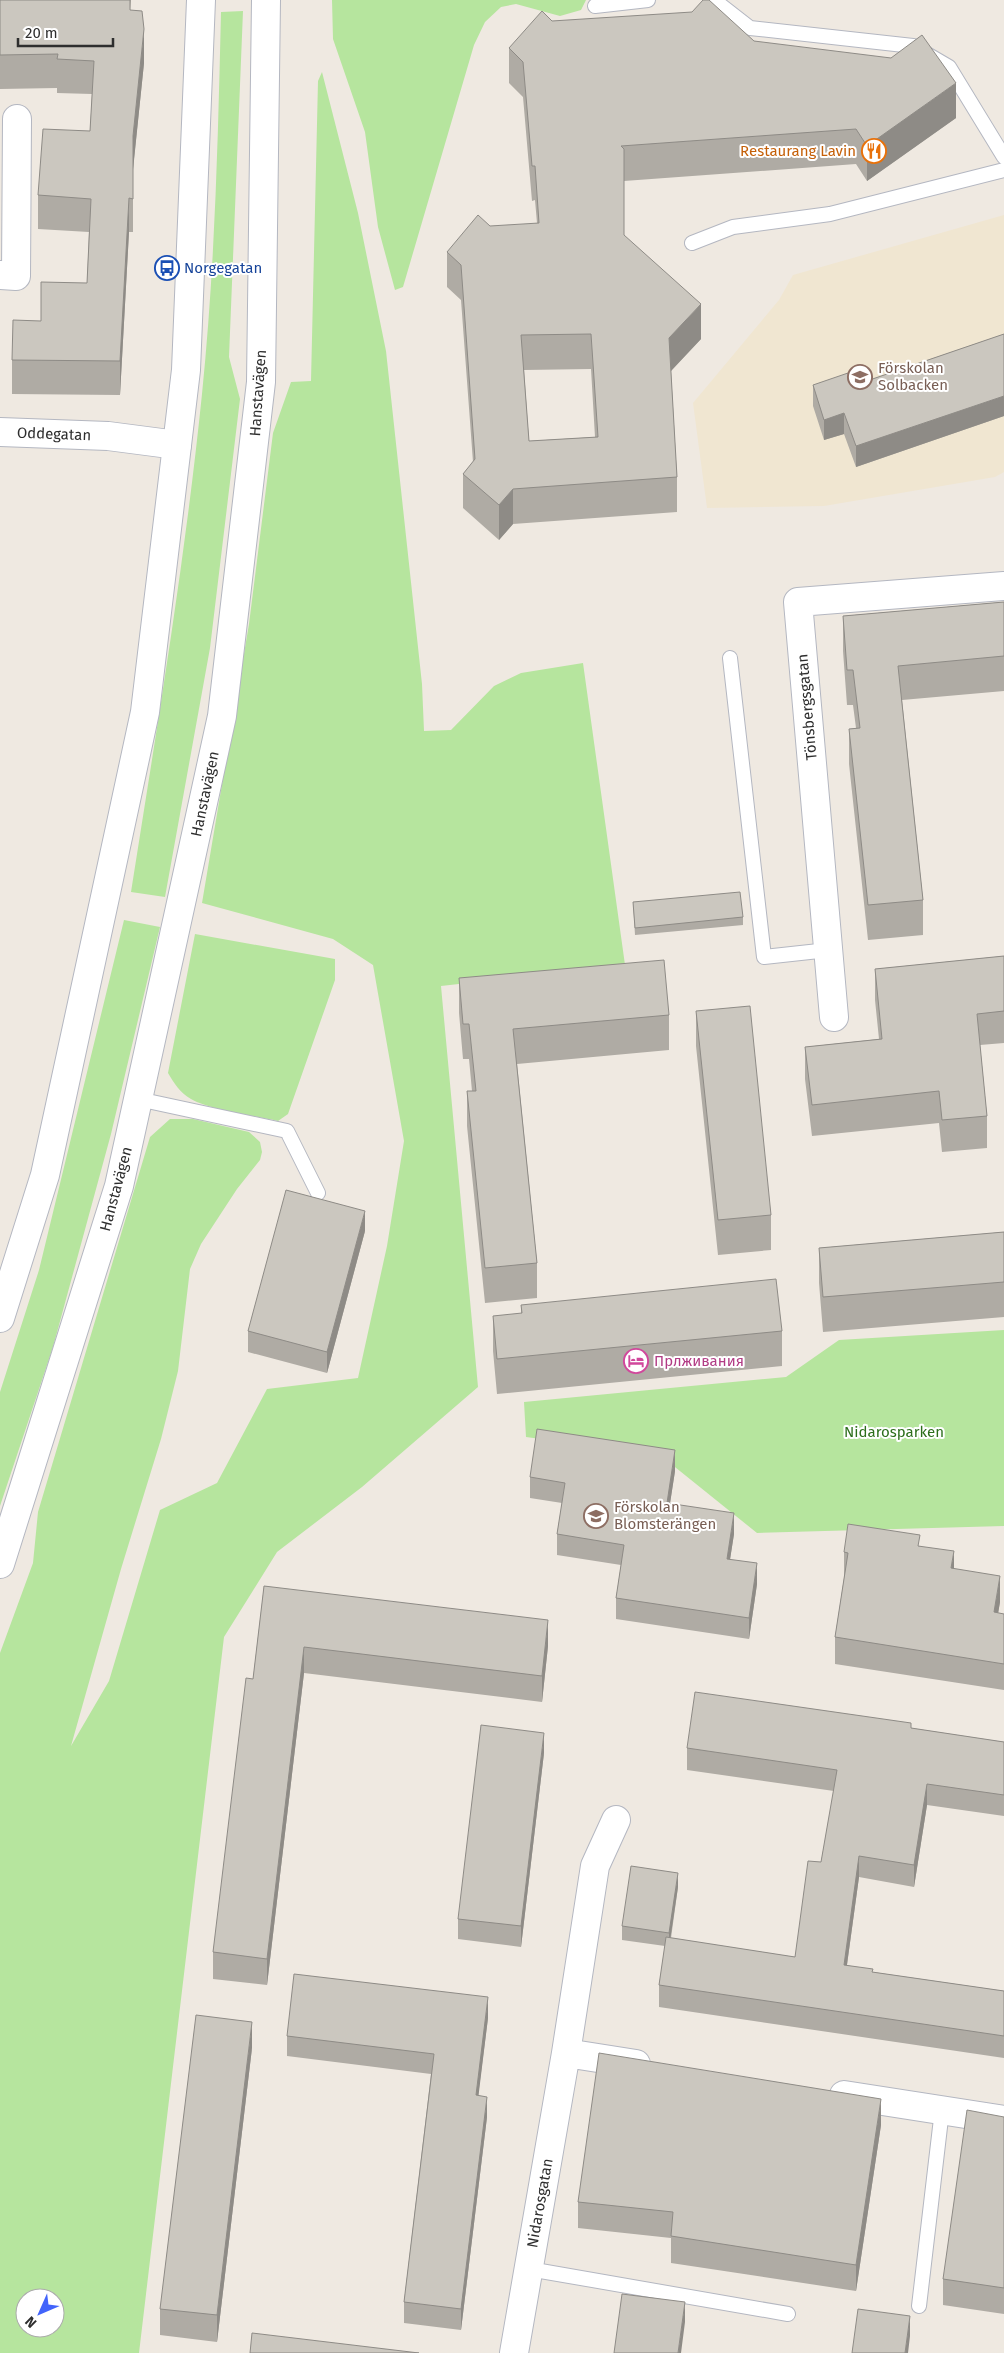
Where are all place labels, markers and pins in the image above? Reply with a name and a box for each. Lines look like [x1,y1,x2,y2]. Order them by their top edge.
restaurant icon: Restaurang Lavin [861,138,887,164]
place label: Restaurang Lavin [740,142,856,160]
bus stop icon: Norgegatan [154,255,180,281]
place label: Norgegatan [184,259,262,277]
place label: Förskolan Solbacken [878,359,948,394]
school or university icon: Förskolan Solbacken [847,364,873,390]
hotel icon: Прлживания [623,1348,649,1374]
place label: Прлживания [654,1352,744,1370]
place label: Förskolan Blomsterängen [614,1498,716,1533]
school or university icon: Förskolan Blomsterängen [583,1503,609,1529]

